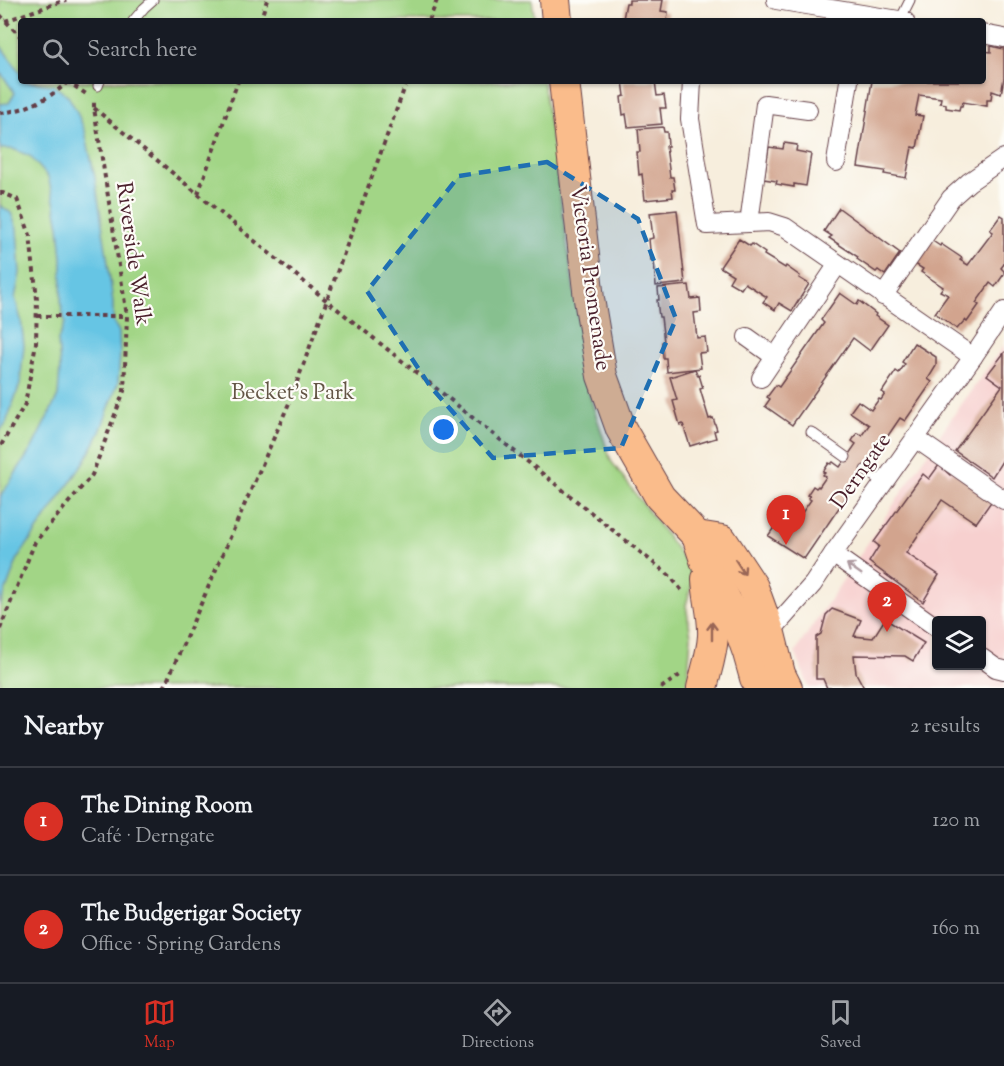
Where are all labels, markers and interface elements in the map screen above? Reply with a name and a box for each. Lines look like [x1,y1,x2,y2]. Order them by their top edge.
search box [18,18,986,84]
icon: search [39,35,72,68]
text: Search here [87,35,197,67]
street label: Riverside Walk [106,180,158,328]
street label: Victoria Promenade [560,183,618,373]
park label: Becket's Park [231,378,355,410]
your location [429,415,458,444]
street label: Derngate [824,427,900,517]
pin: 1 [766,496,806,545]
one-way arrow [734,558,746,575]
one-way arrow [846,563,863,575]
pin: 2 [868,582,906,632]
map controls [932,616,986,670]
button: layers [932,616,986,670]
one-way arrow [706,621,718,641]
text: Nearby [24,709,104,746]
text: 2 results [910,713,980,742]
text: The Dining Room [81,791,253,823]
text: 1 [40,807,47,836]
text: 120 m [932,807,980,836]
text: Café · Derngate [81,823,215,852]
text: The Budgerigar Society [81,899,301,931]
text: 2 [39,915,48,944]
text: 160 m [932,915,980,944]
text: Office · Spring Gardens [81,931,281,960]
tab: Map [143,996,176,1055]
tab: Directions [462,996,534,1055]
tab: Saved [820,996,861,1055]

